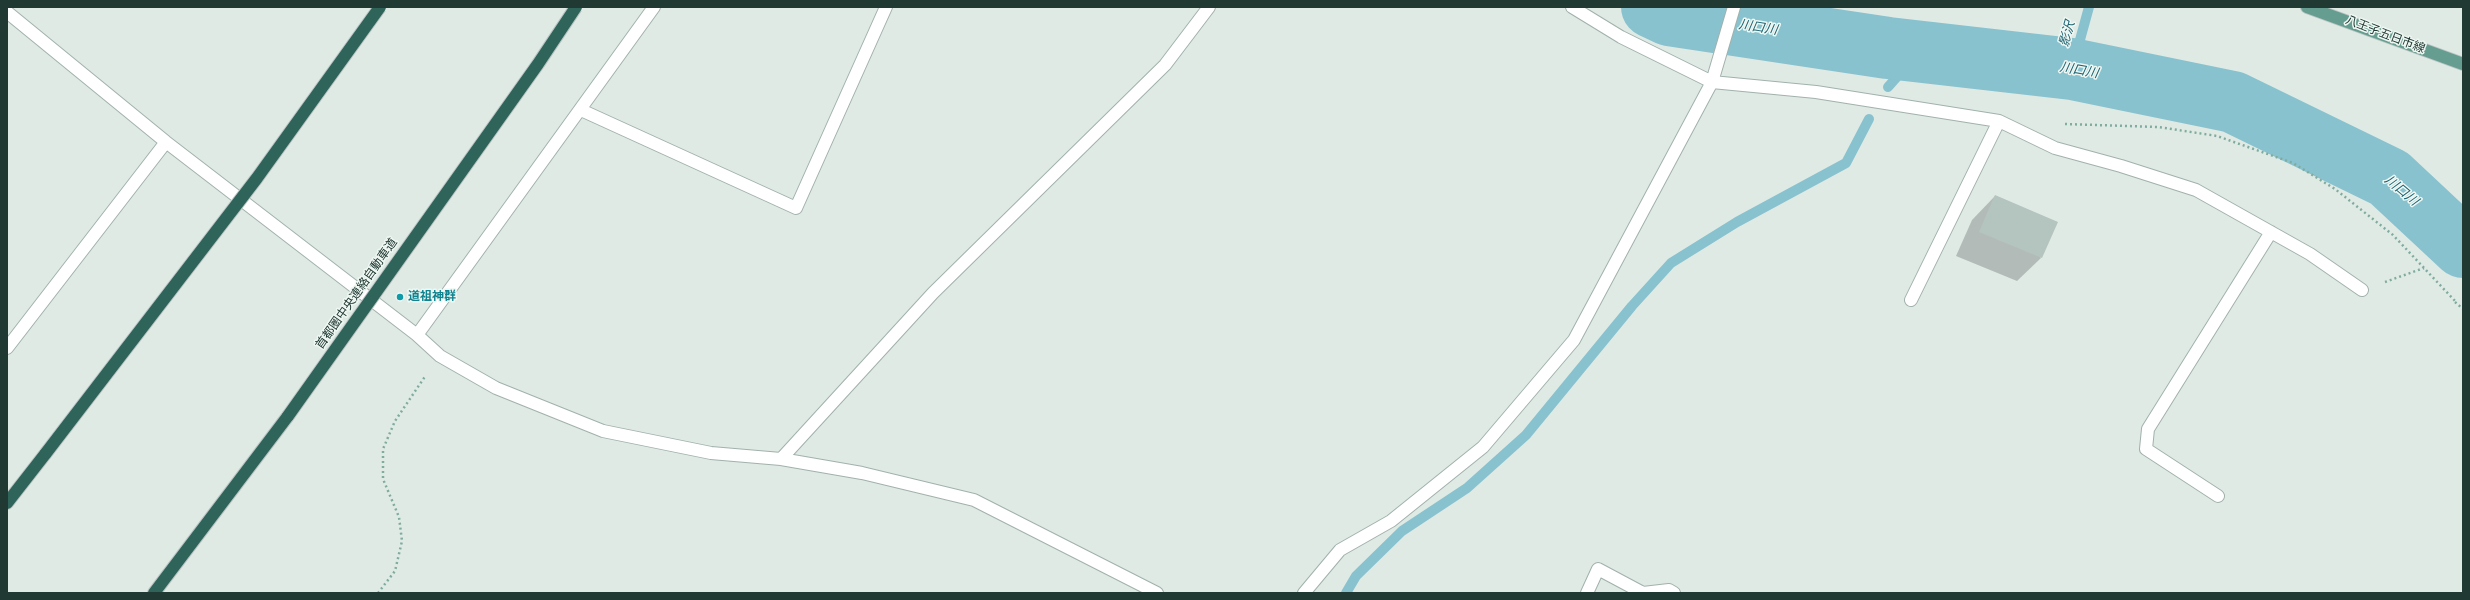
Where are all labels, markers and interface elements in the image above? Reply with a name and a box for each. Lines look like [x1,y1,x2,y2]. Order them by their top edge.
street label: 八王子五日市線 [2343,13,2427,57]
water label: 川口川 [1738,17,1778,39]
water label: 影沢 [2057,19,2079,49]
water label: 川口川 [2058,60,2100,82]
water label: 川口川 [2381,172,2421,210]
street label: 首都圏中央連絡自動車道 [313,236,401,352]
place label: 道祖神群 [408,290,456,304]
marker: 道祖神群 [395,292,405,302]

